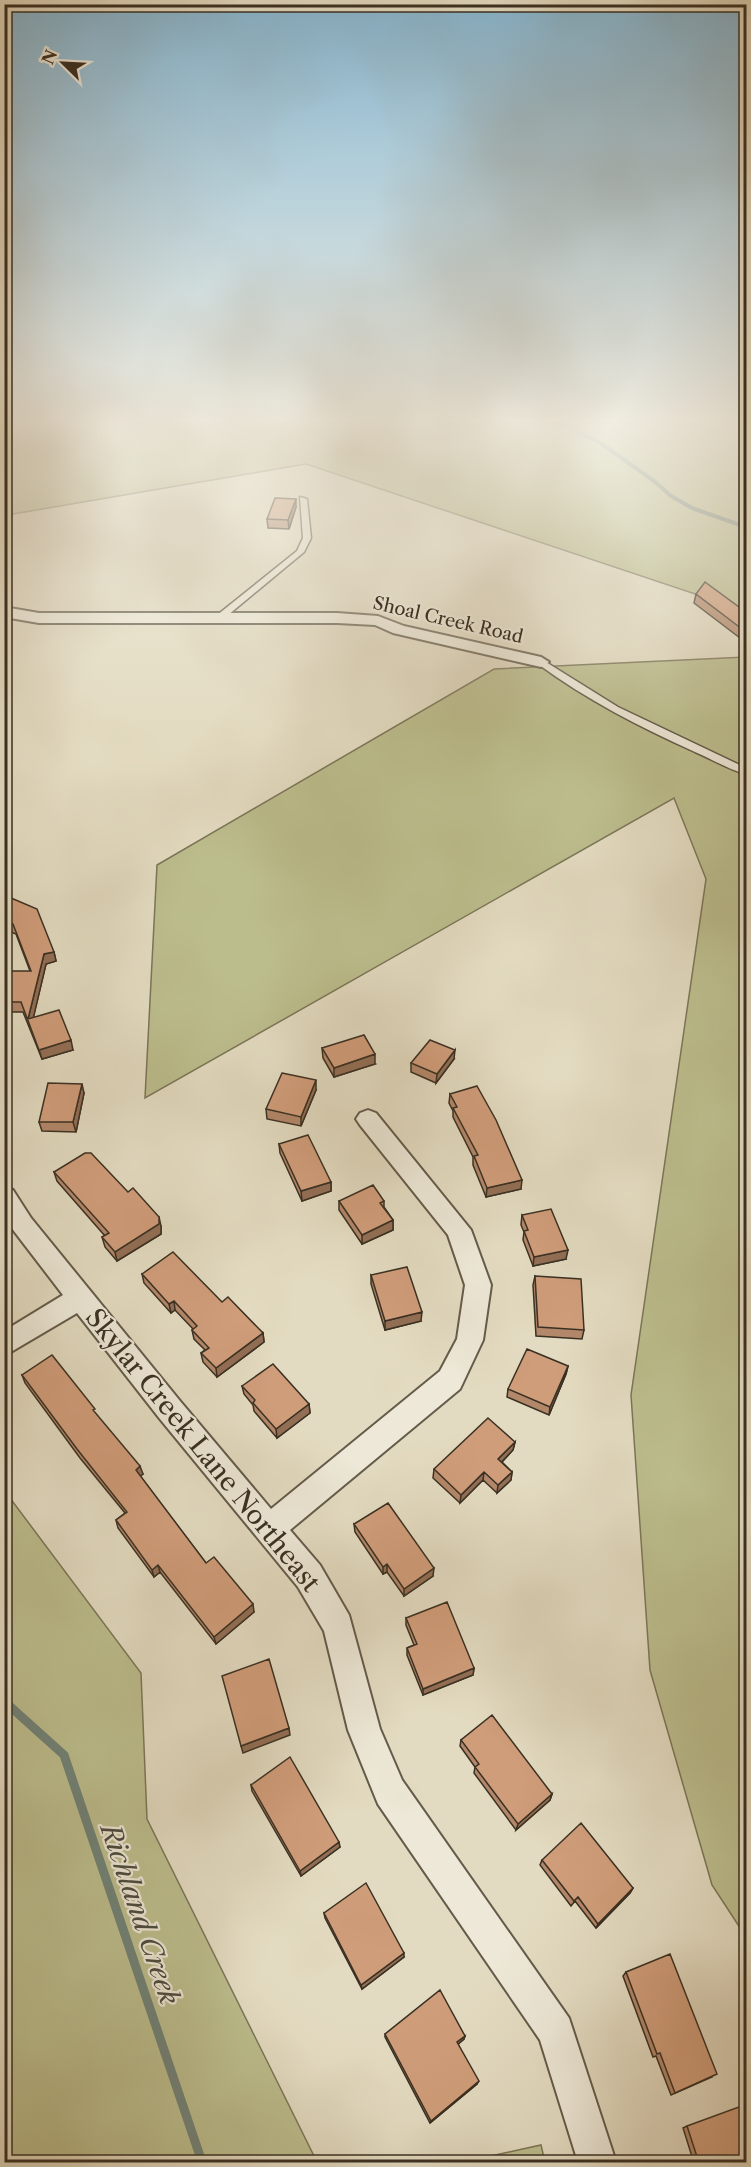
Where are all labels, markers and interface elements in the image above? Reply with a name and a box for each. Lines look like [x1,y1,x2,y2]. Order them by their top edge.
north arrow [33,33,93,93]
text: N [37,46,61,67]
street label: Shoal Creek Road [371,592,525,648]
street label: Skylar Creek Lane Northeast [79,1302,328,1599]
water label: Richland Creek [93,1817,186,2009]

